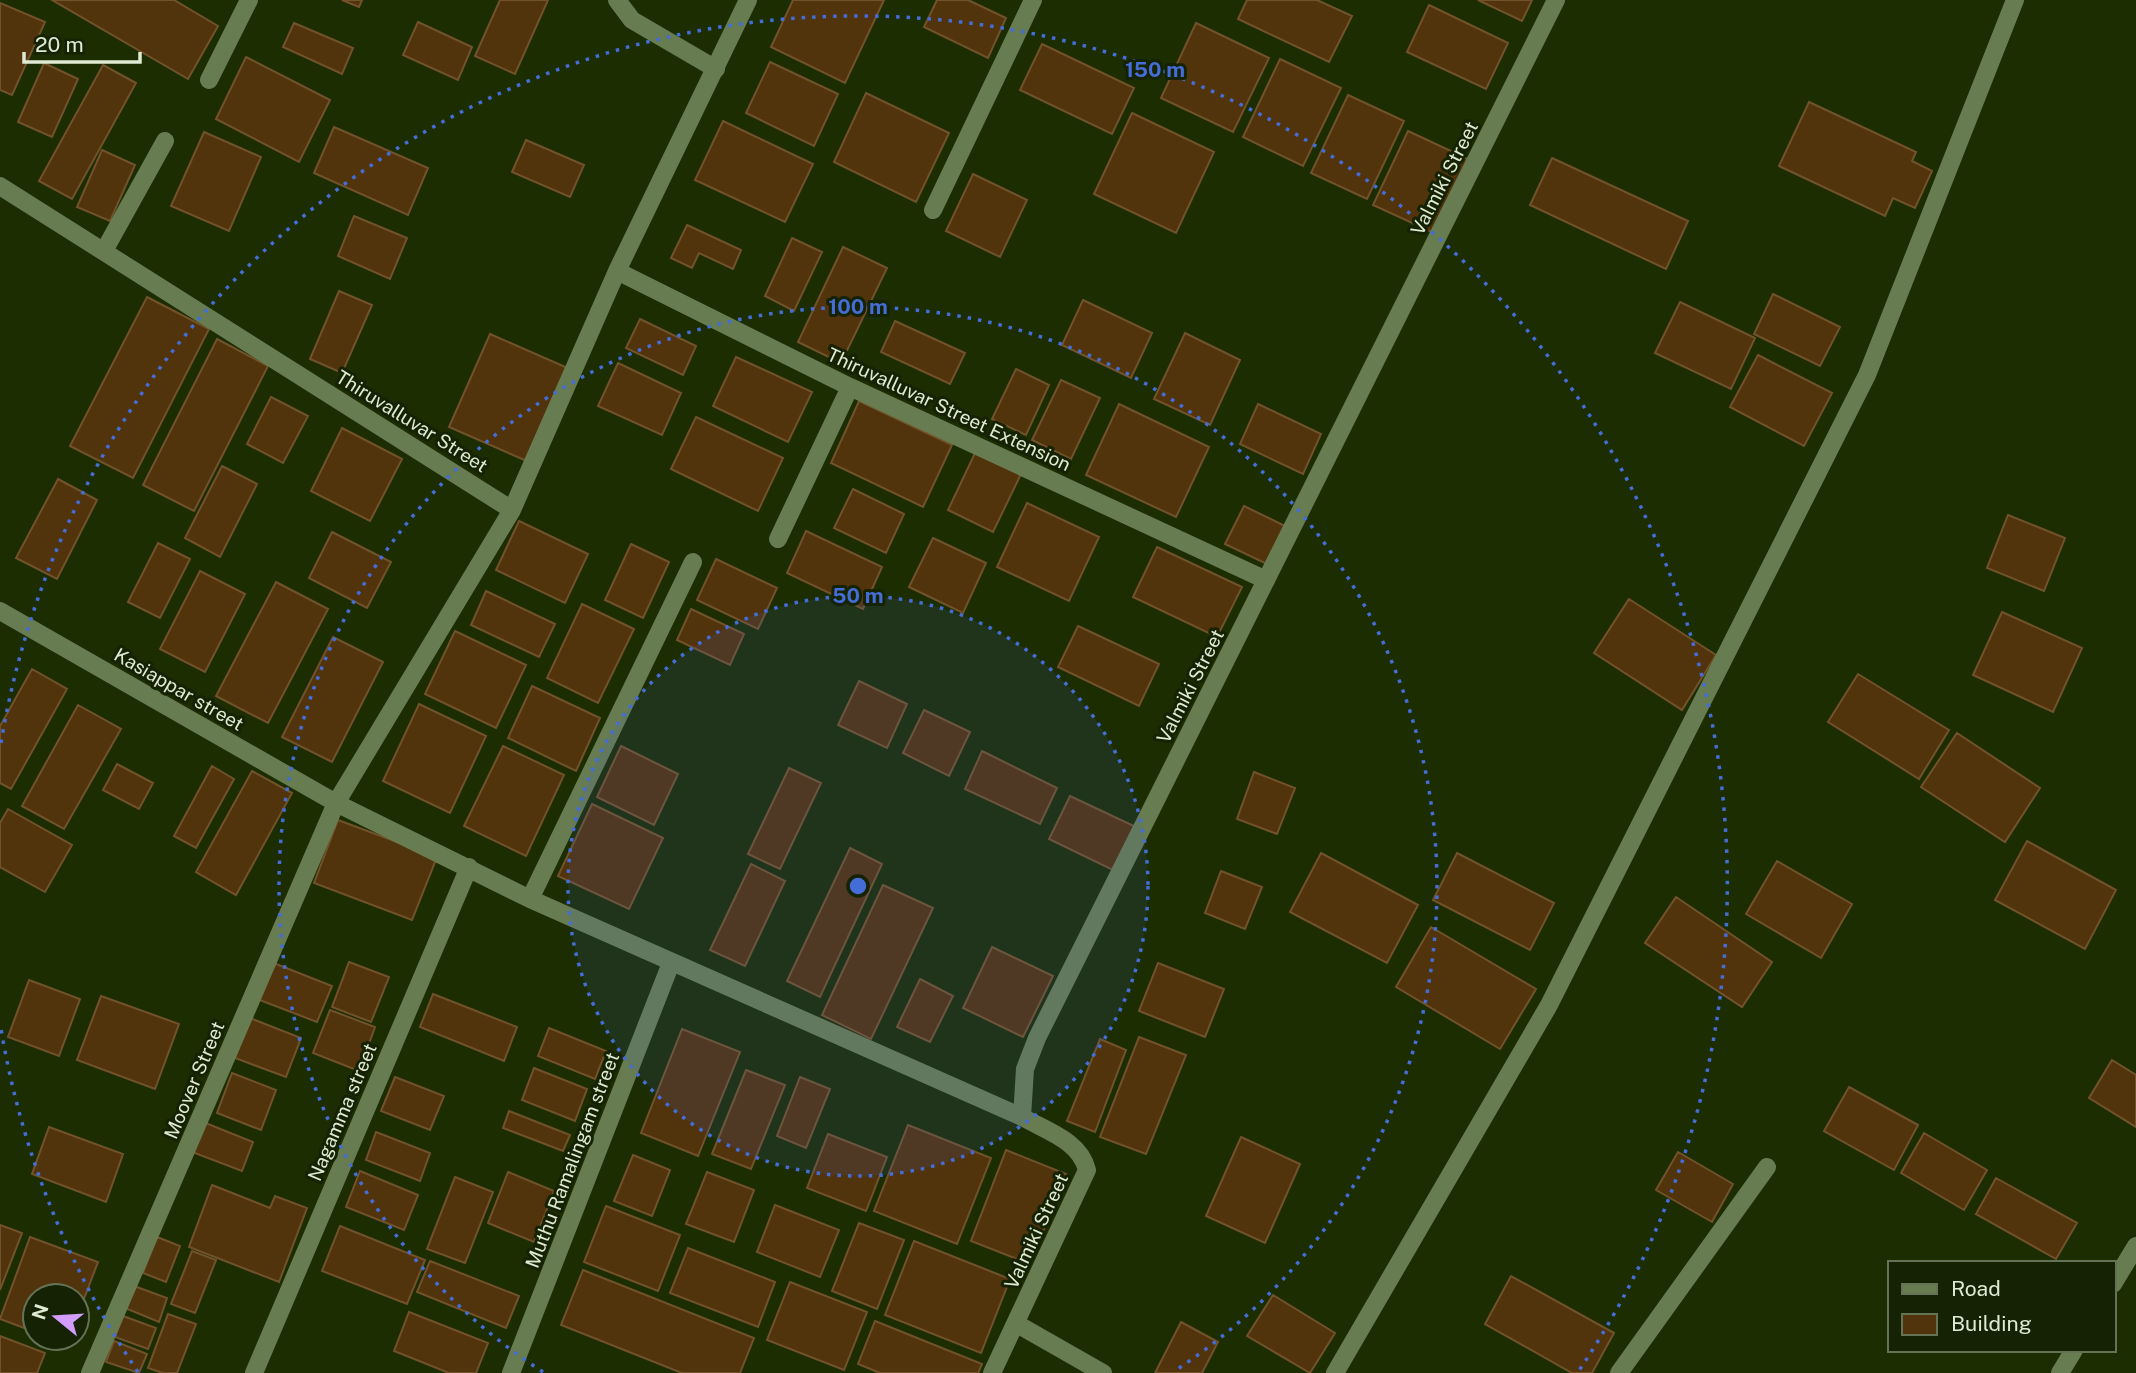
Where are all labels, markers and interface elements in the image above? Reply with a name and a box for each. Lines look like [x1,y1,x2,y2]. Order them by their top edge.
scale bar [24,21,140,65]
text: 20 m [35,32,84,57]
text: 150 m [1125,57,1185,82]
street label: Valmiki Street [1406,117,1482,239]
text: 100 m [828,294,888,319]
street label: Thiruvalluvar Street Extension [824,343,1074,475]
street label: Thiruvalluvar Street [332,365,492,477]
text: 50 m [832,583,884,608]
street label: Valmiki Street [1152,625,1228,747]
street label: Kasiappar street [110,643,248,735]
centre of rings [846,874,870,898]
street label: Moover Street [159,1018,229,1142]
street label: Nagamma street [303,1040,381,1184]
street label: Muthu Ramalingam street [521,1049,623,1271]
street label: Valmiki Street [1000,1170,1072,1292]
legend [1888,1261,2115,1352]
text: Road [1951,1276,2001,1301]
north arrow [21,1282,91,1352]
text: N [27,1301,53,1322]
text: Building [1951,1311,2032,1336]

